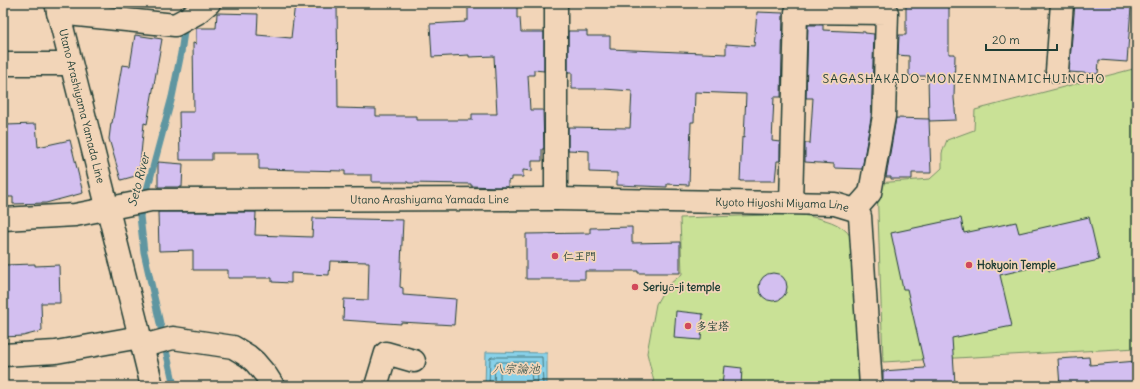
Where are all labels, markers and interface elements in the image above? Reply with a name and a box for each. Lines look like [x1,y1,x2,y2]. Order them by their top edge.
scale bar [986,26,1057,52]
street label: Utano Arashiyama Yamada Line [56,27,108,185]
text: 20 m [992,32,1020,47]
district label: SAGASHAKADO-MONZENMINAMICHUINCHO [823,71,1105,86]
water label: Seto River [124,150,153,208]
street label: Utano Arashiyama Yamada Line [350,192,509,207]
street label: Kyoto Hiyoshi Miyama Line [715,195,851,215]
place label: 仁王門 [563,249,596,263]
marker: 仁王門 [550,251,560,261]
place label: Hokyoin Temple [977,258,1056,273]
marker: Hokyoin Temple [964,260,974,270]
place label: Seriyō-ji temple [643,280,721,295]
marker: Seriyō-ji temple [630,282,640,292]
place label: 多宝塔 [696,319,729,333]
marker: 多宝塔 [683,321,693,331]
water label: 八宗論池 [492,361,541,376]

